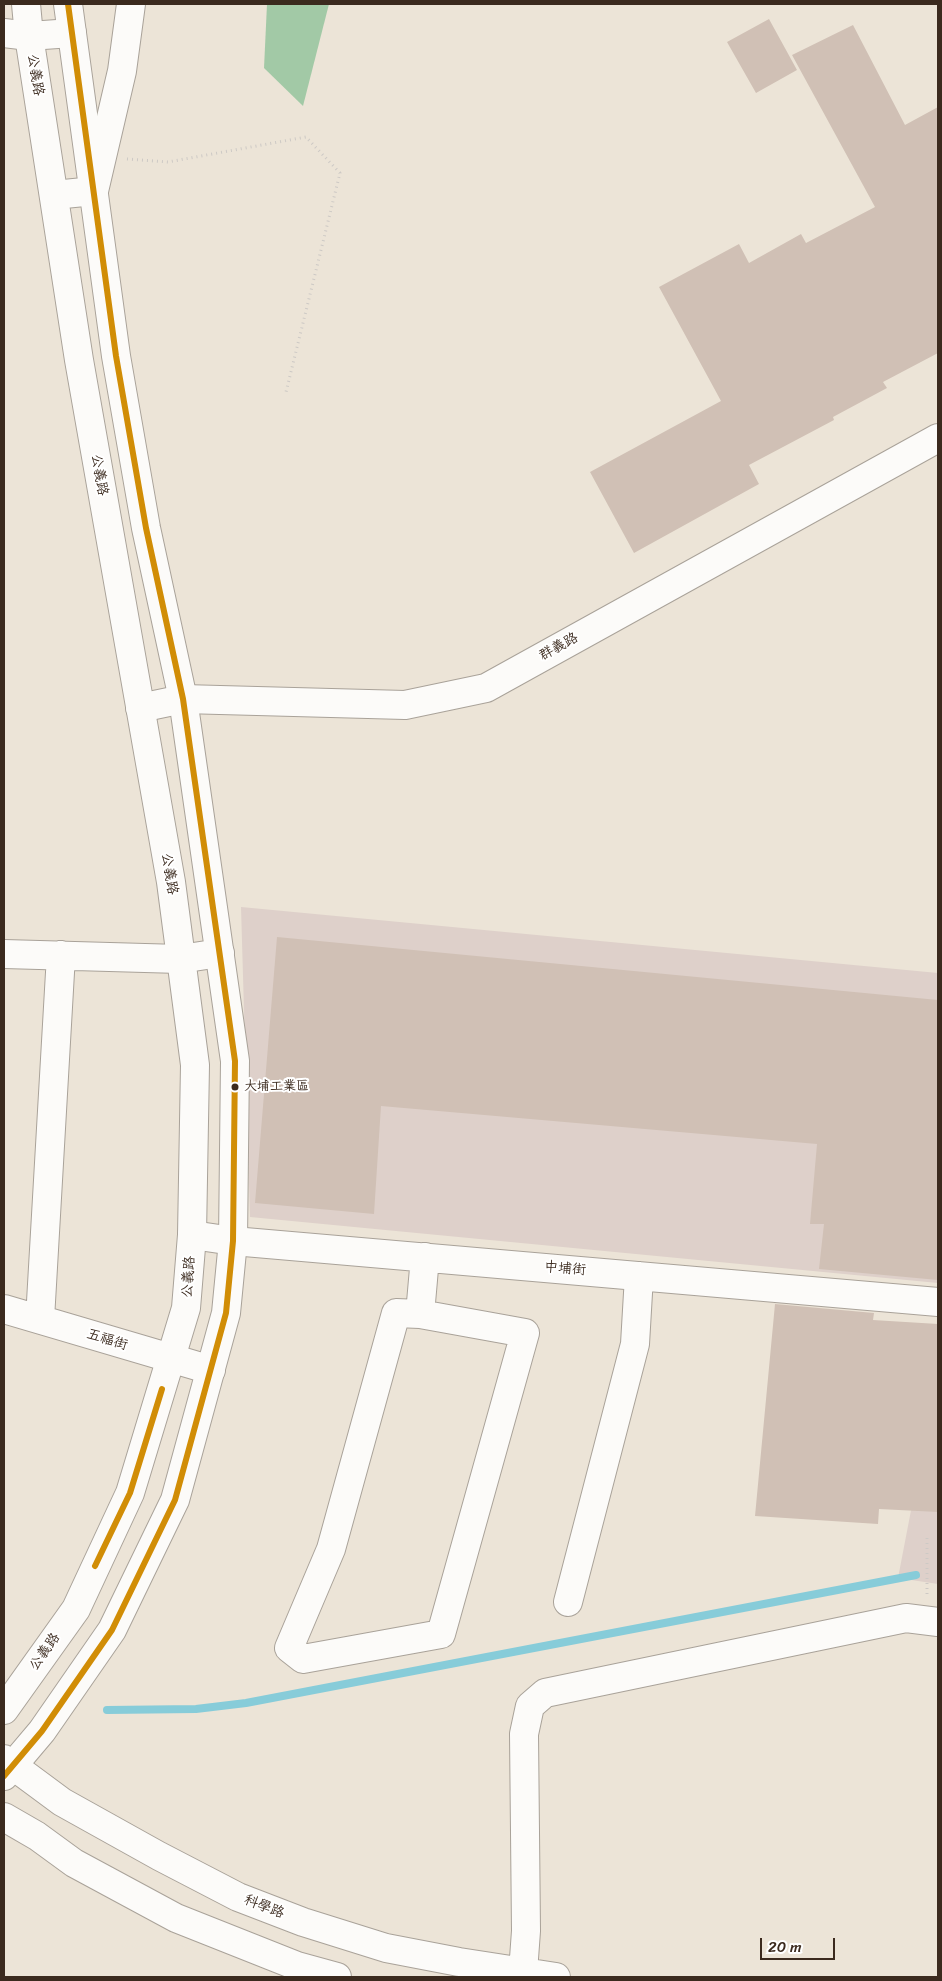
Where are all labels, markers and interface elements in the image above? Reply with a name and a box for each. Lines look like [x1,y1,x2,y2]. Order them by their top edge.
street label: 公義路 [23,53,47,97]
street label: 公義路 [87,453,111,497]
street label: 群義路 [537,629,581,665]
street label: 公義路 [157,852,181,896]
place label: 大埔工業區 [244,1079,309,1095]
marker: 大埔工業區 [230,1082,240,1092]
street label: 公義路 [179,1255,199,1299]
street label: 中埔街 [543,1259,587,1279]
street label: 五福街 [84,1326,130,1354]
street label: 公義路 [26,1630,64,1674]
street label: 科學路 [241,1892,287,1922]
scale bar [762,1928,837,1960]
text: 20 m [768,1934,802,1960]

